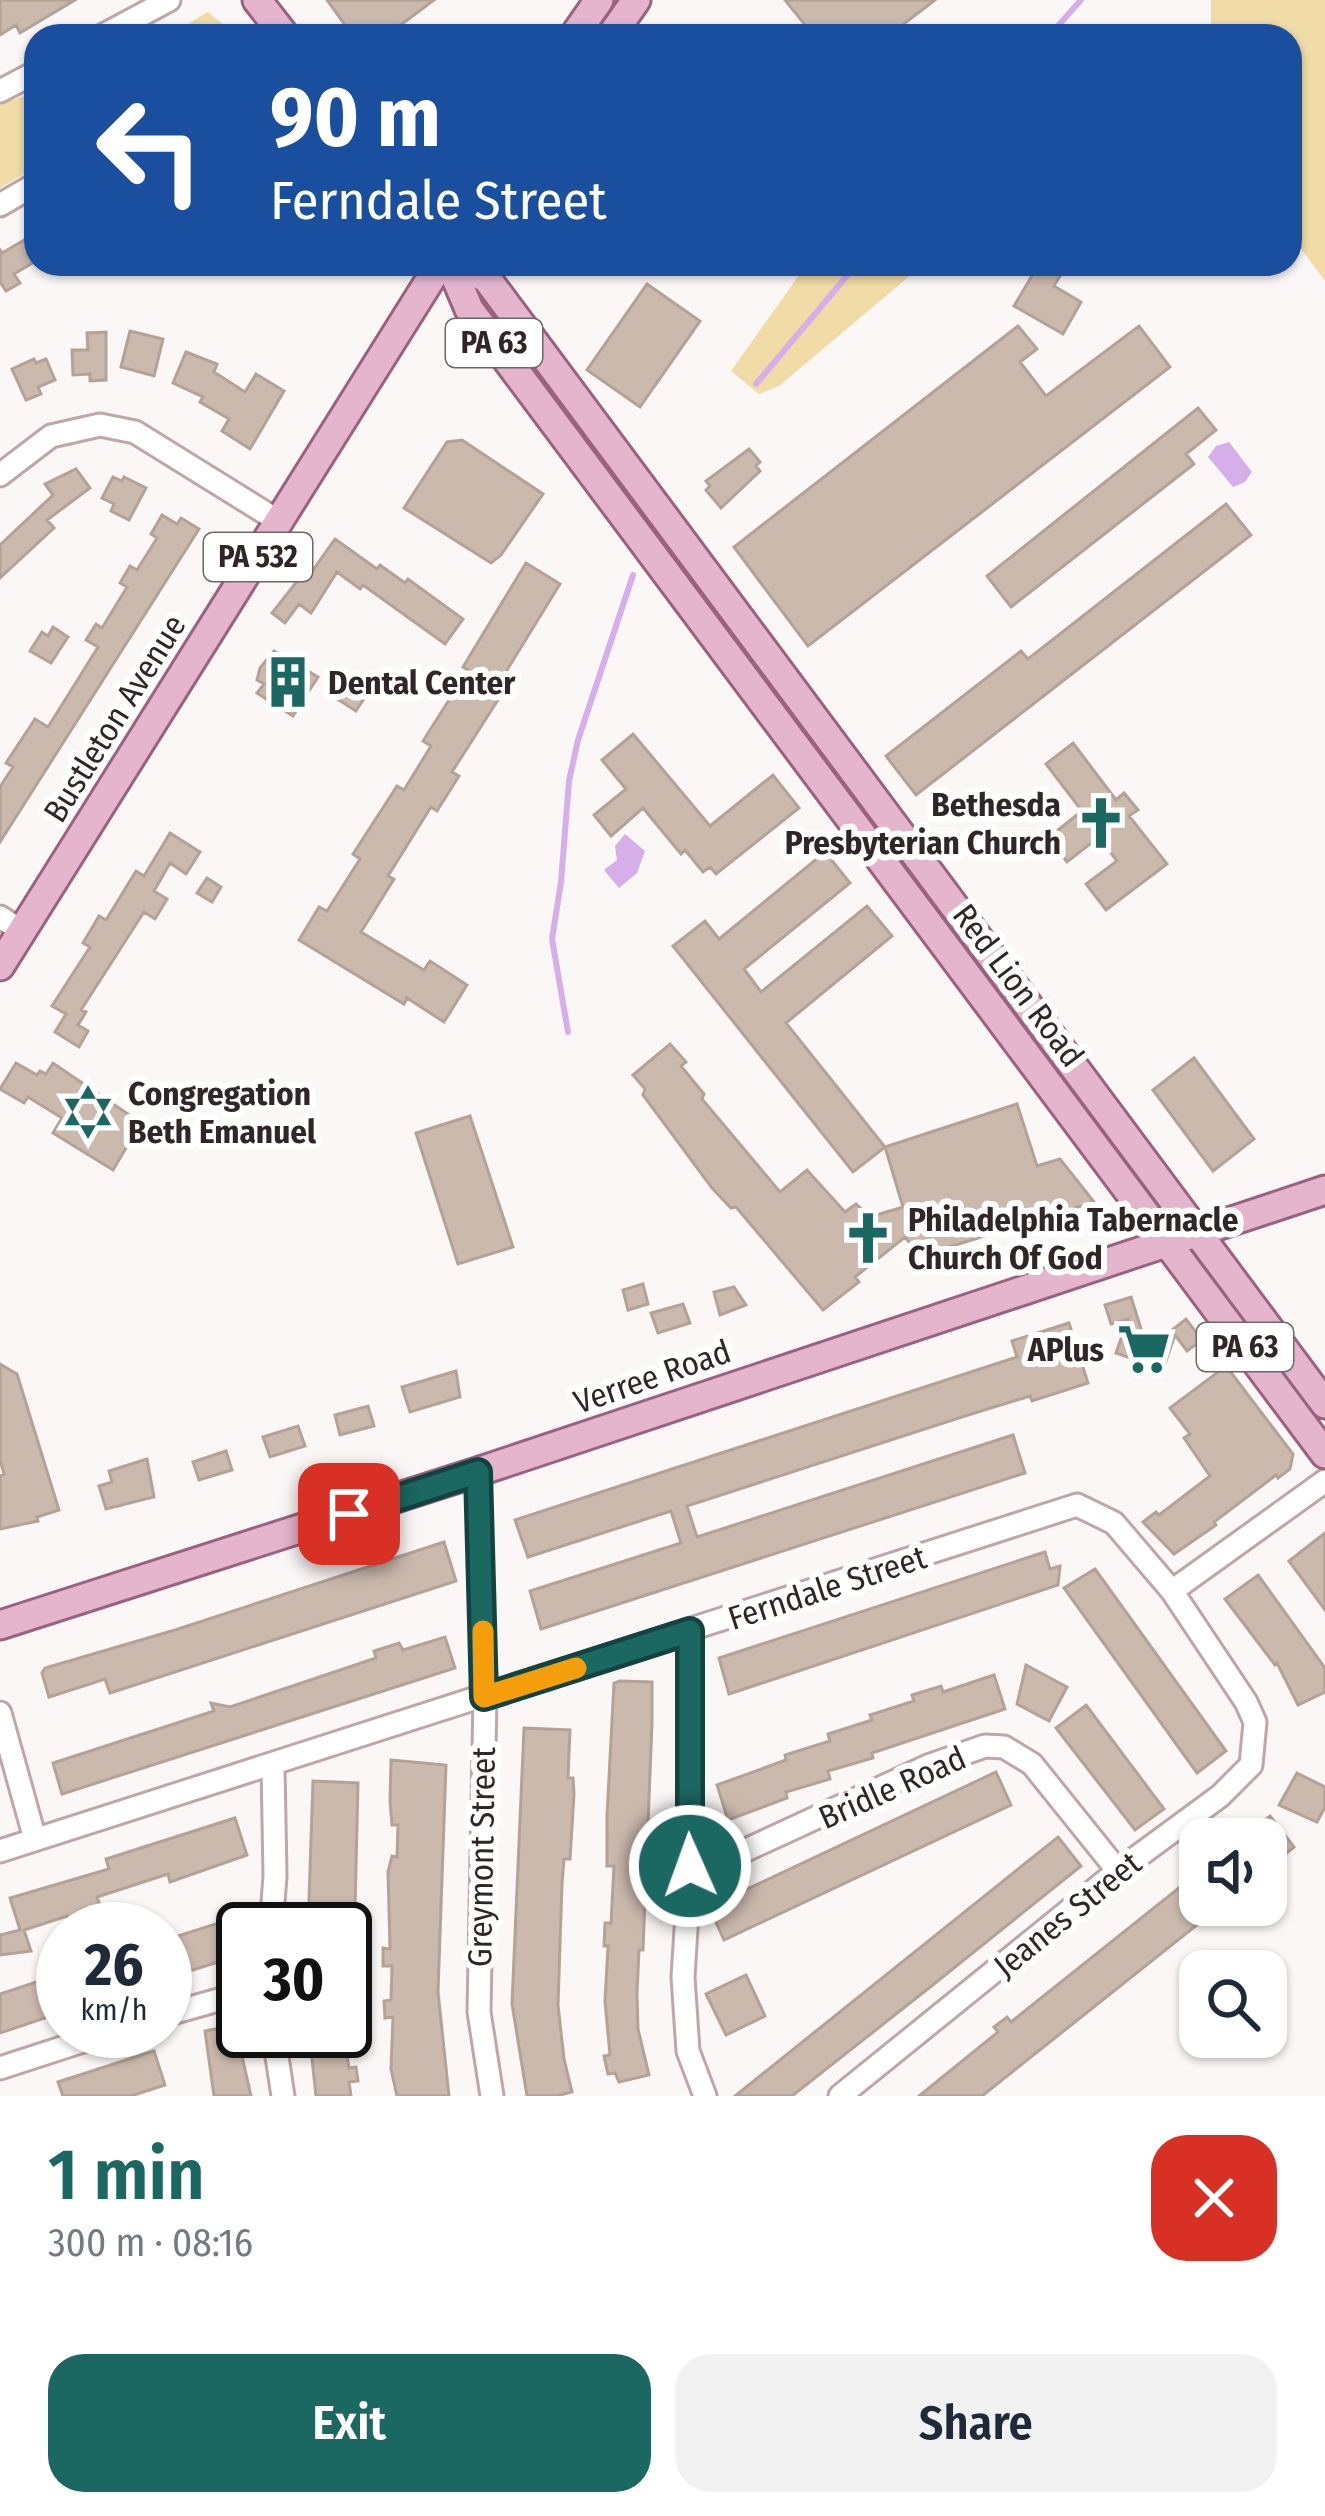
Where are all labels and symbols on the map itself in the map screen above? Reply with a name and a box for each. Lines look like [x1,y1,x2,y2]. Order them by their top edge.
road number: PA 63 [446,319,542,367]
road number: PA 532 [204,533,312,581]
street label: Bustleton Avenue [35,608,195,829]
building icon: Dental Center [259,653,317,711]
place label: Dental Center [328,663,516,703]
place label: Bethesda Presbyterian Church [785,785,1061,863]
church icon: Bethesda Presbyterian Church [1072,794,1130,852]
street label: Red Lion Road [944,896,1092,1075]
place label: Congregation Beth Emanuel [128,1074,317,1152]
synagogue icon: Congregation Beth Emanuel [59,1083,117,1141]
place label: Philadelphia Tabernacle Church Of God [908,1200,1238,1278]
church icon: Philadelphia Tabernacle Church Of God [839,1209,897,1267]
supermarket icon: APlus [1115,1320,1173,1378]
road number: PA 63 [1197,1323,1293,1371]
place label: APlus [1027,1330,1104,1370]
street label: Verree Road [569,1331,736,1422]
pin [298,1463,400,1565]
street label: Ferndale Street [723,1537,932,1639]
street label: Bridle Road [813,1738,972,1838]
street label: Greymont Street [460,1746,504,1967]
position arrow [627,1803,753,1929]
street label: Jeanes Street [986,1843,1149,1986]
speed limit sign: 30 [216,1902,372,2058]

